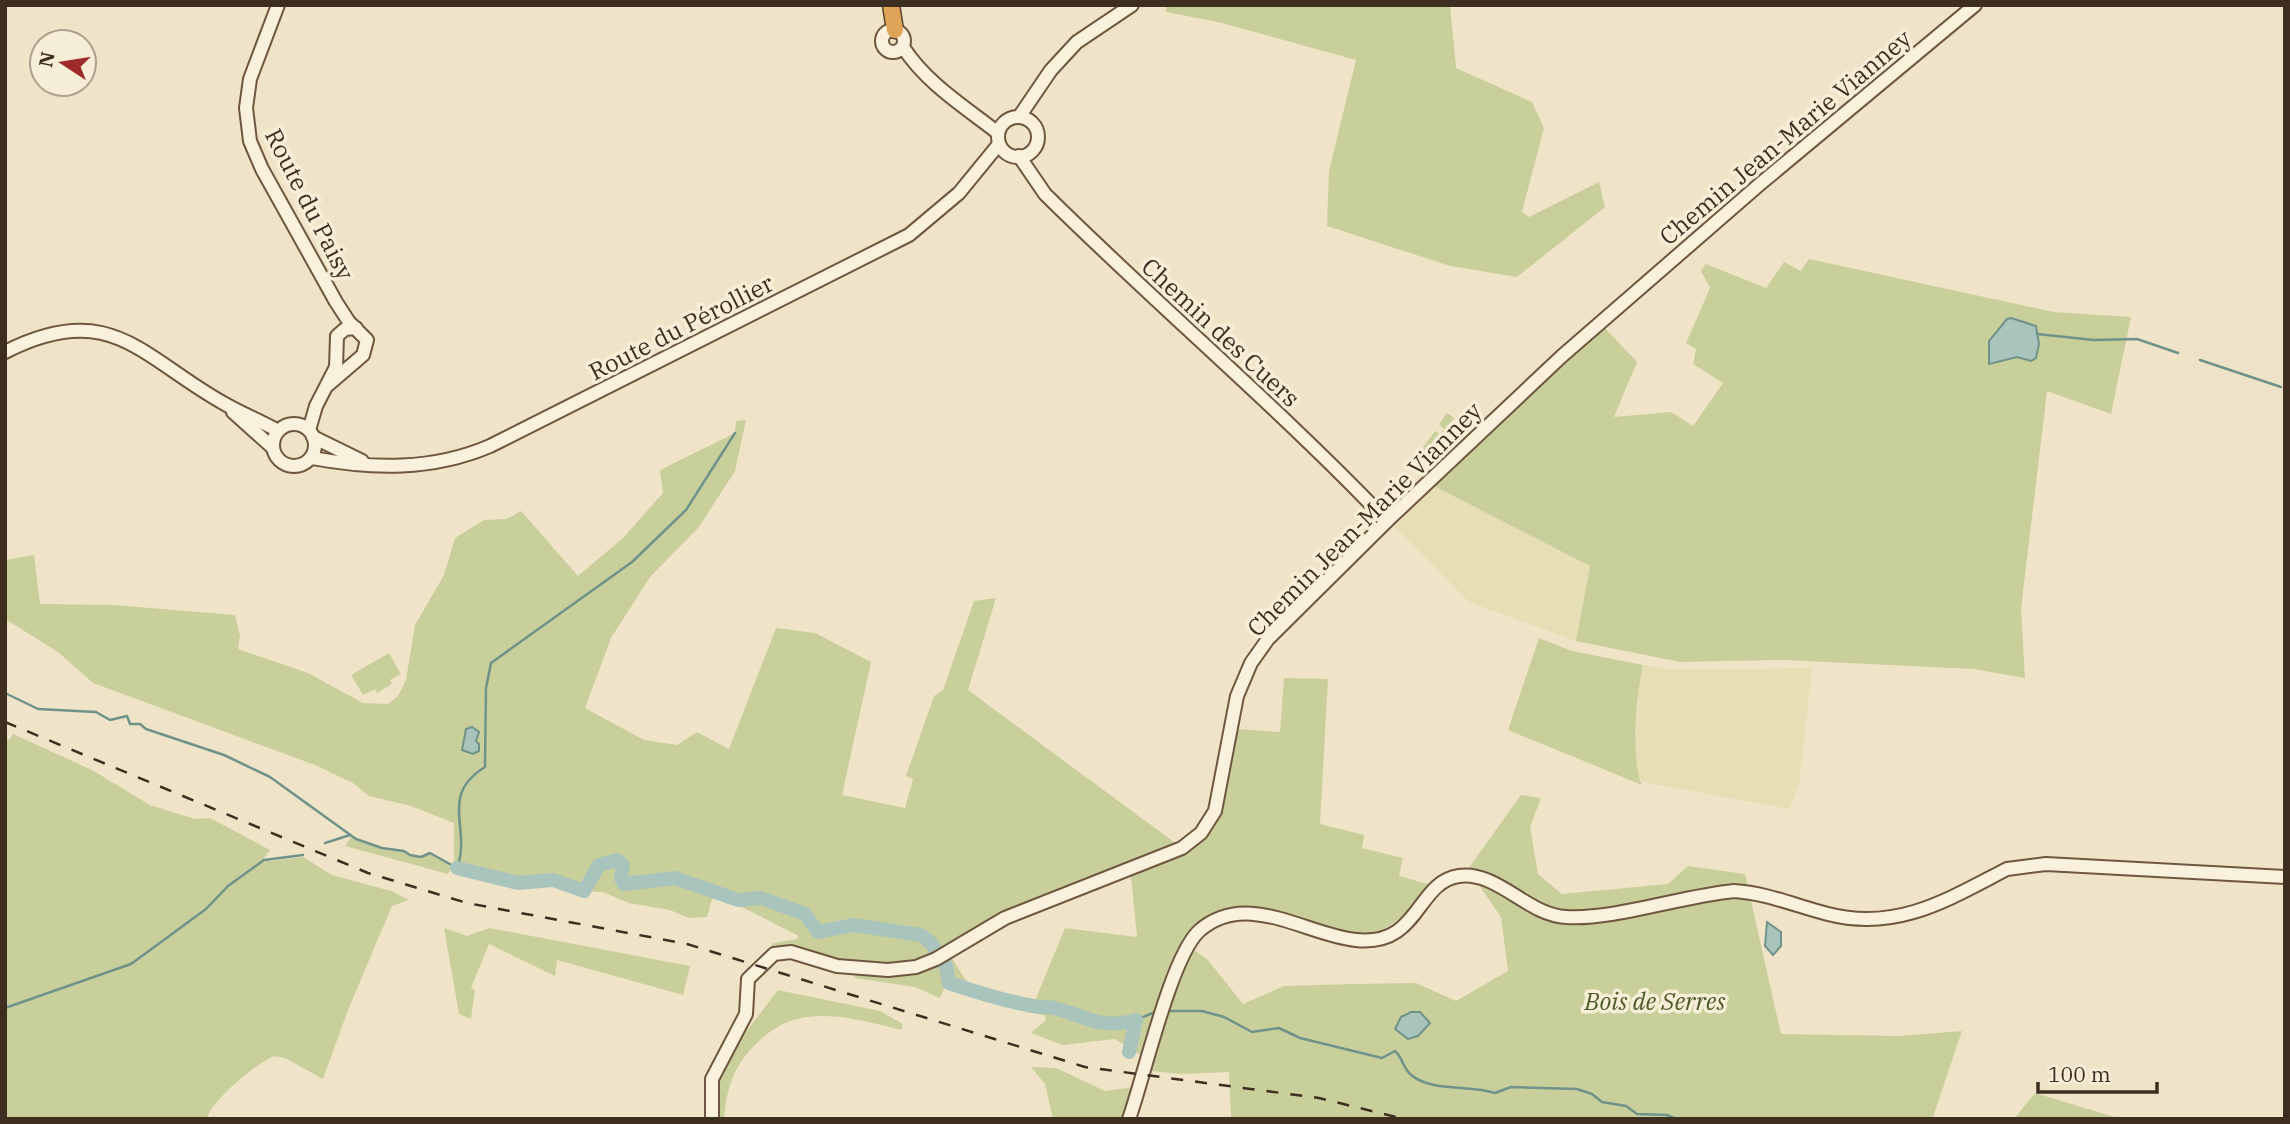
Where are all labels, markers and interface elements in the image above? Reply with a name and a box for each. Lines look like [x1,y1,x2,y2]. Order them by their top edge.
street label: Chemin Jean-Marie Vianney [1652,22,1918,252]
north arrow [28,28,98,98]
text: N [33,50,60,69]
street label: Route du Paisy [258,123,362,285]
street label: Chemin des Cuers [1135,250,1307,414]
street label: Route du Pérollier [583,266,779,387]
street label: Chemin Jean-Marie Vianney [1240,395,1488,643]
park label: Bois de Serres [1584,985,1726,1017]
scale bar [2038,1050,2157,1094]
text: 100 m [2048,1060,2111,1088]

